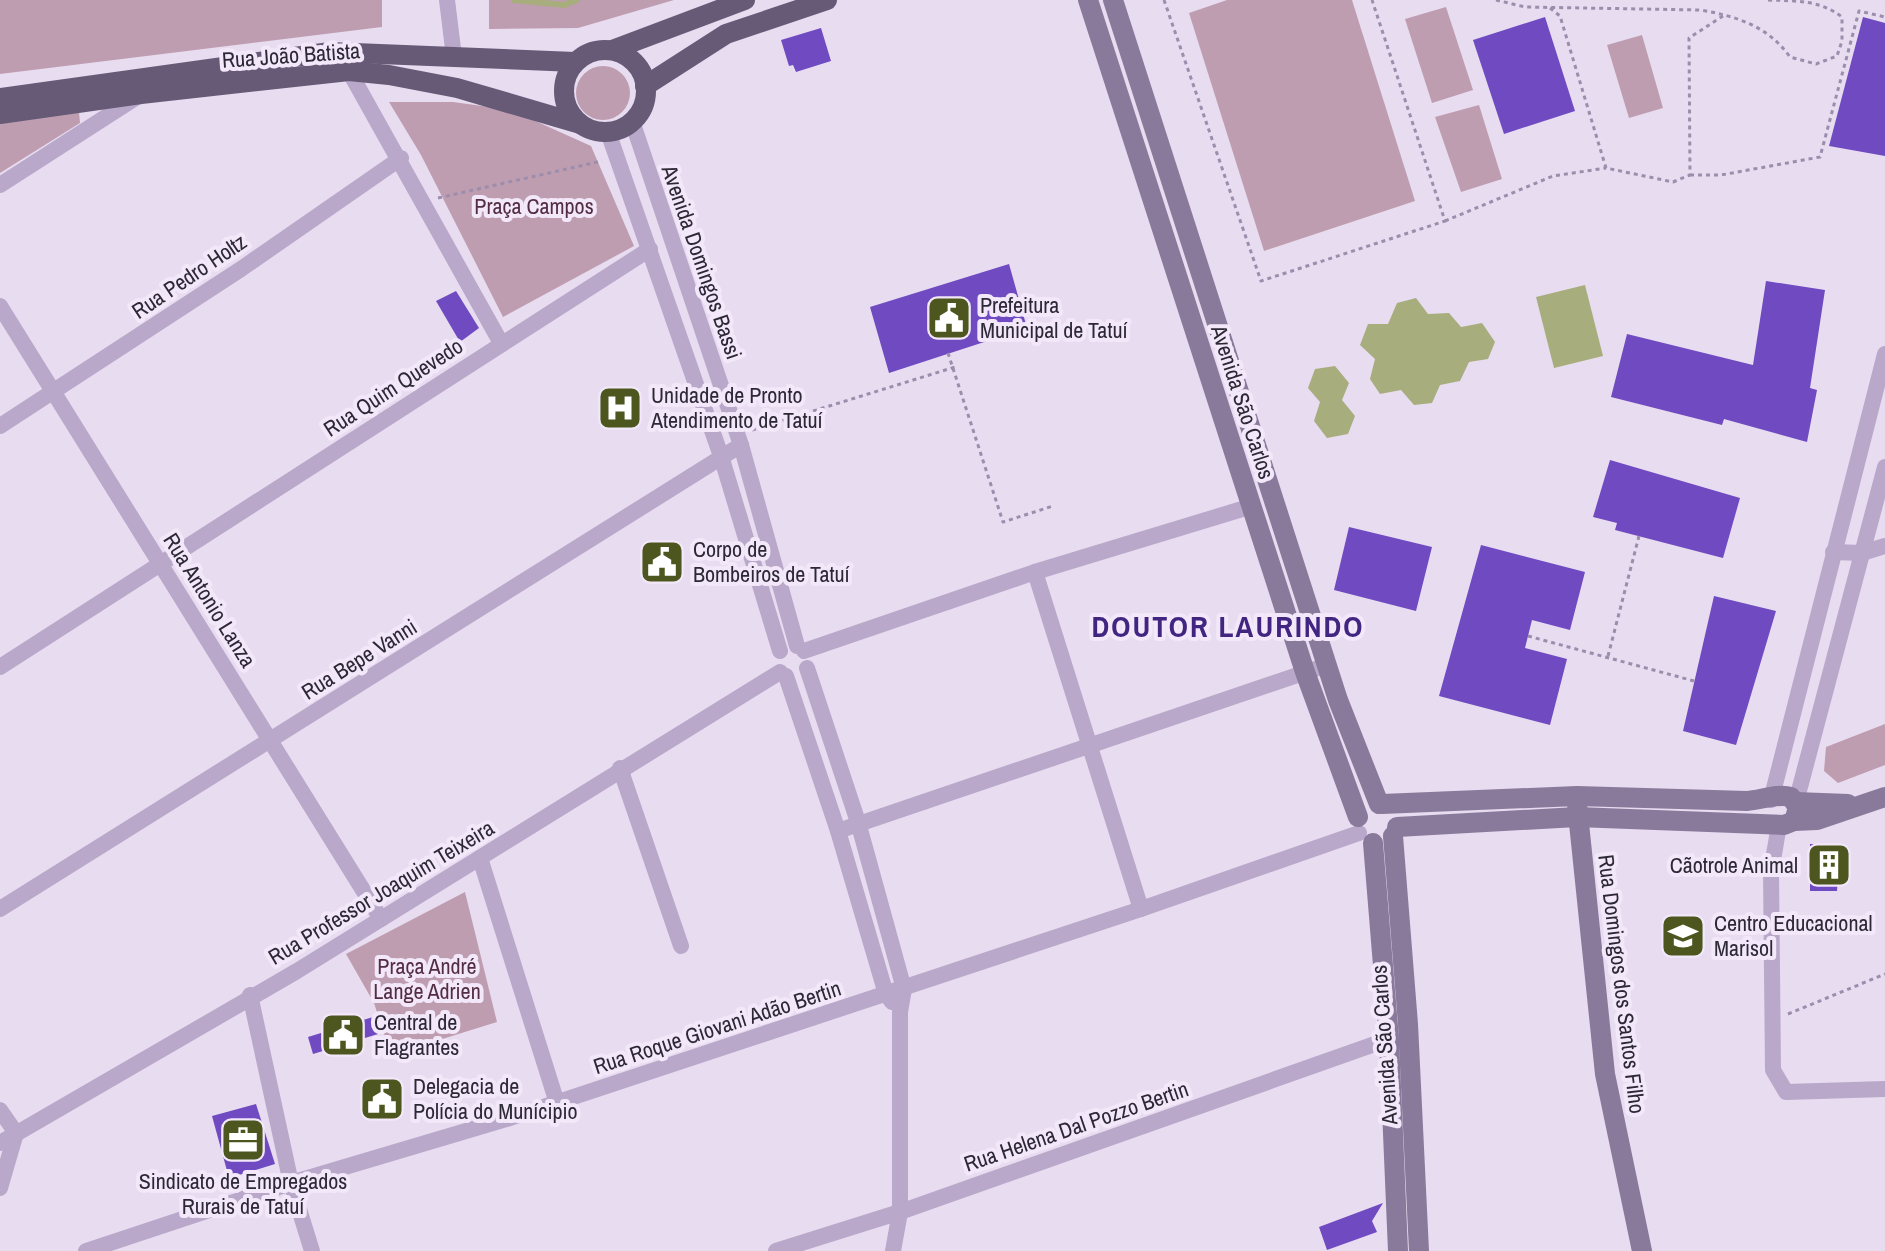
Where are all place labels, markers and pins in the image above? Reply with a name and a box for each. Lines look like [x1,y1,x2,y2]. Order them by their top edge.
place label: Prefeitura Municipal de Tatuí [980,290,1128,345]
public building icon: Prefeitura Municipal de Tatuí [925,294,973,342]
place label: Unidade de Pronto Atendimento de Tatuí [650,380,824,435]
hospital icon: Unidade de Pronto Atendimento de Tatuí [596,384,644,432]
place label: Corpo de Bombeiros de Tatuí [693,534,850,589]
public building icon: Corpo de Bombeiros de Tatuí [638,538,686,586]
building icon: Cãotrole Animal [1805,841,1853,889]
place label: Cãotrole Animal [1670,850,1798,880]
place label: Centro Educacional Marisol [1714,908,1872,963]
school or university icon: Centro Educacional Marisol [1659,912,1707,960]
place label: Central de Flagrantes [374,1007,459,1062]
public building icon: Central de Flagrantes [319,1011,367,1059]
place label: Delegacia de Polícia do Munícipio [413,1071,577,1126]
public building icon: Delegacia de Polícia do Munícipio [358,1075,406,1123]
office icon: Sindicato de Empregados Rurais de Tatuí [219,1116,267,1164]
place label: Sindicato de Empregados Rurais de Tatuí [139,1166,347,1221]

